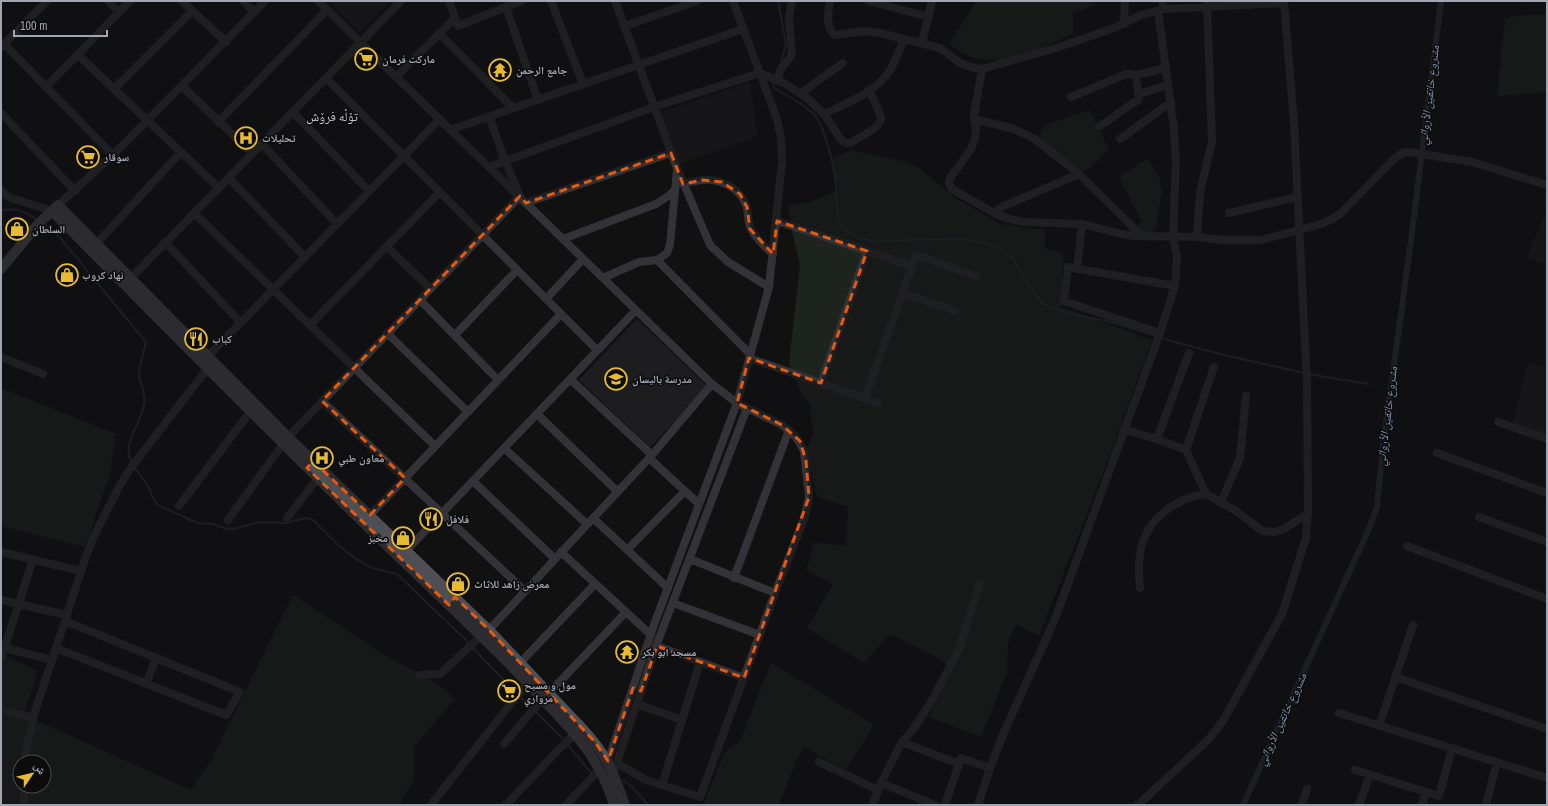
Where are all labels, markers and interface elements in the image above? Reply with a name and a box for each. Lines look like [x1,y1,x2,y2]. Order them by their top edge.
scale bar [14,12,107,38]
text: 100 m [20,18,47,34]
water label: مشروع خانقين الأروائي [1415,44,1445,146]
supermarket icon: مارکت فرمان [353,46,379,72]
place label: مارکت فرمان [382,52,435,67]
temple icon: جامع الرحمن [487,57,513,83]
place label: جامع الرحمن [516,63,567,78]
district label: تۆڵە فرۆش [306,108,358,125]
hospital icon: تحلیلات [233,125,259,151]
place label: تحلیلات [262,131,296,145]
supermarket icon: سوڤار [75,144,101,170]
place label: سوڤار [103,150,129,164]
shop icon: السلطان [4,216,30,242]
place label: السلطان [32,222,65,237]
shop icon: نهاد كروب [54,262,80,288]
place label: نهاد كروب [82,268,123,282]
restaurant icon: كباب [183,326,209,352]
place label: كباب [212,332,232,346]
water label: مشروع خانقين الأروائي [1373,365,1403,467]
school or university icon: مدرسة بالیسان [603,366,629,392]
place label: مدرسة بالیسان [632,372,692,387]
hospital icon: معاون طبي [309,445,335,471]
place label: معاون طبي [338,451,384,467]
restaurant icon: فلافل [418,506,444,532]
place label: فلافل [446,512,469,527]
shop icon: مخبز [390,525,416,551]
place label: مخبز [367,531,388,545]
shop icon: معرض زاهد للاثاث [445,571,471,597]
place label: معرض زاهد للاثاث [474,577,549,592]
temple icon: مسجد ابو بكر [614,639,640,665]
place label: مسجد ابو بكر [641,645,696,659]
water label: مشروع خانقين الأروائي [1254,670,1313,769]
supermarket icon: مول و مسبح مرواري [496,678,522,704]
place label: مول و مسبح مرواري [524,678,576,707]
north arrow [12,754,52,794]
text: ش [30,759,49,778]

